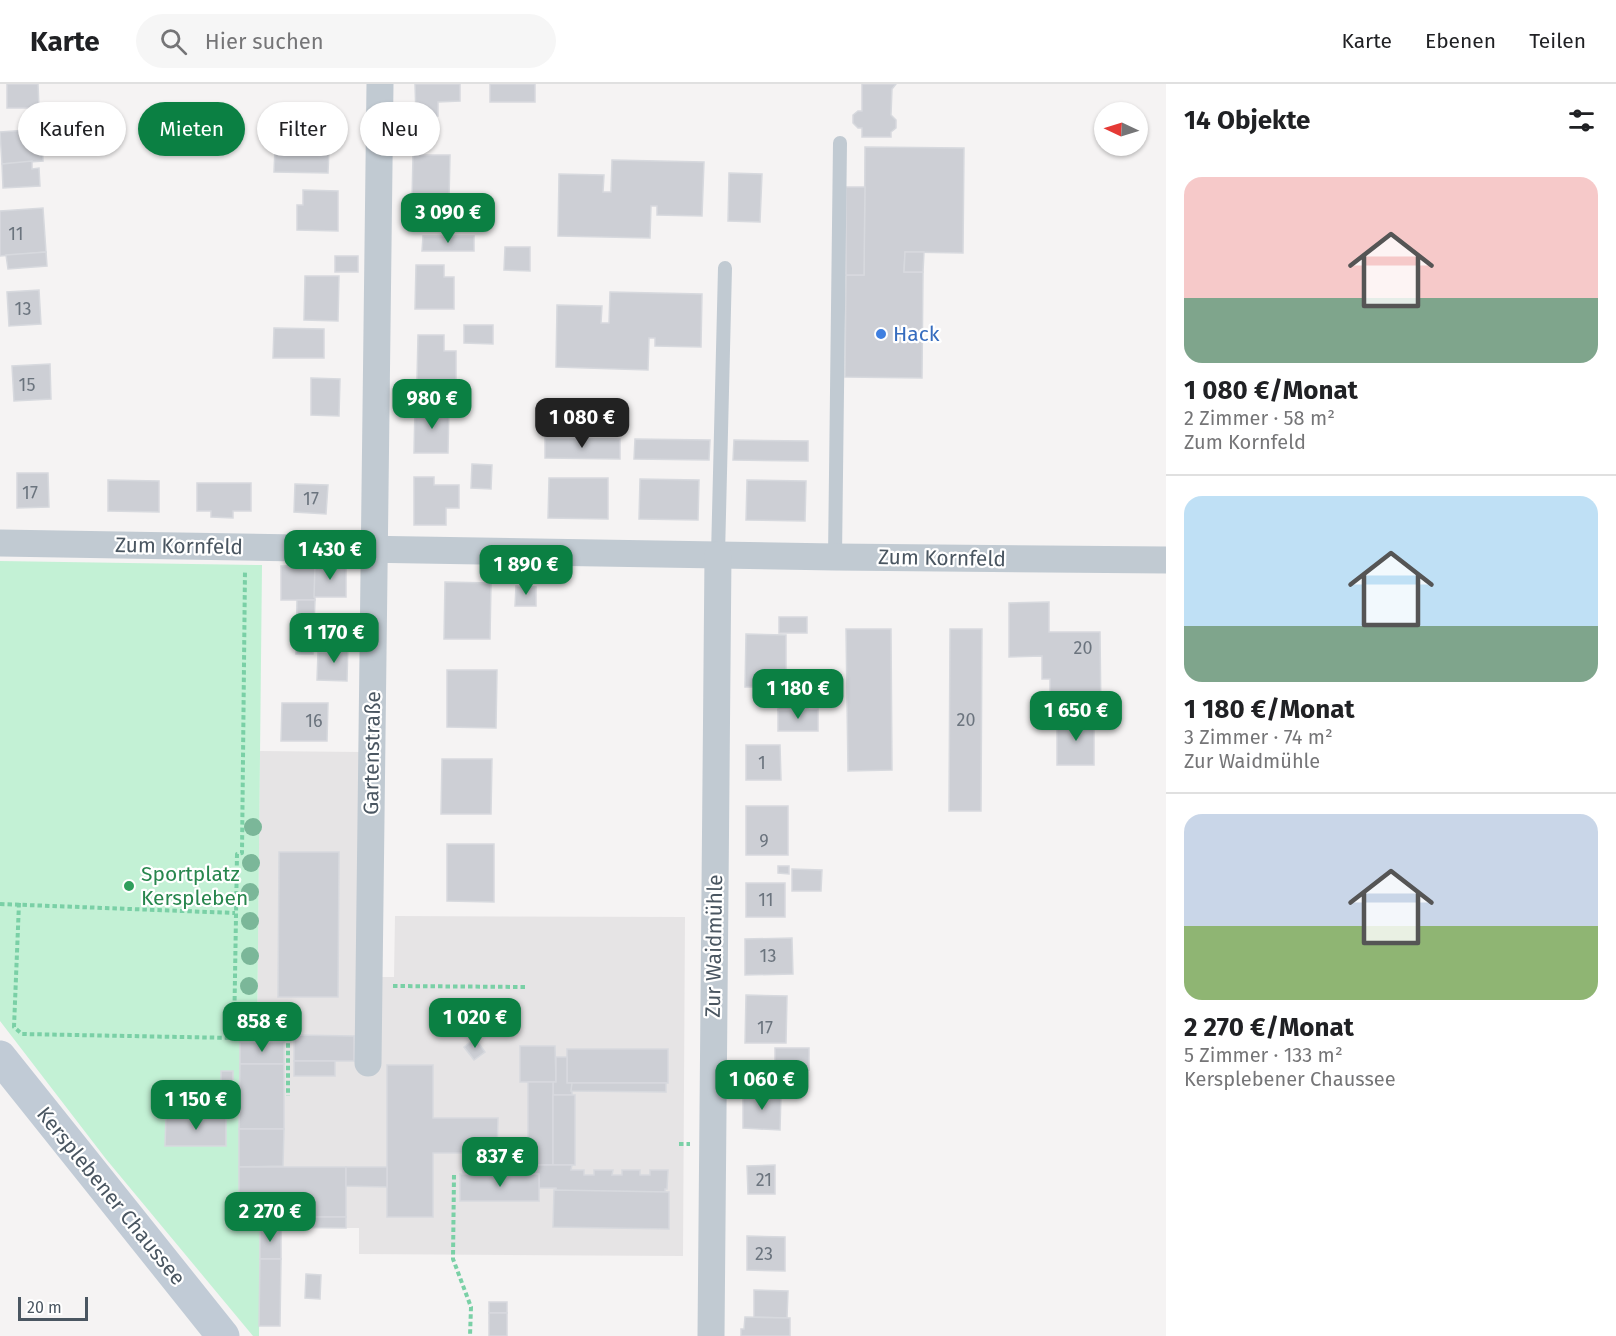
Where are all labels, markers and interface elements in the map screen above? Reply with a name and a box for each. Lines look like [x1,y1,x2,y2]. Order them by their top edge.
search box [136,14,556,68]
text: Karte [30,25,100,58]
icon: search [157,25,190,58]
text: Hier suchen [205,28,324,55]
text: Karte [1341,28,1392,54]
text: Ebenen [1425,28,1496,54]
text: Teilen [1529,28,1586,54]
chip: Kaufen [18,102,126,156]
chip: Mieten [138,102,245,156]
chip: Filter [257,102,348,156]
chip: Neu [360,102,440,156]
north arrow [1094,102,1148,156]
map controls [1094,102,1148,156]
icon: filters [1565,104,1598,137]
text: 14 Objekte [1184,105,1310,136]
pin: 3 090 € [393,193,503,244]
text: 3 090 € [415,200,481,224]
icon: home [1337,216,1445,324]
house number: 11 [8,223,24,245]
house number: 13 [15,298,31,320]
place label: Hack [893,321,940,347]
marker: Hack [874,327,888,341]
house number: 15 [19,374,35,396]
text: 1 080 €/Monat [1184,375,1358,406]
pin: 980 € [390,379,474,430]
text: 980 € [406,386,458,410]
pin: 1 080 € [527,398,637,449]
text: 1 080 € [549,405,615,429]
text: 2 Zimmer · 58 m² [1184,406,1335,430]
text: Zum Kornfeld [1184,430,1306,454]
house number: 17 [22,482,38,504]
house number: 17 [303,488,319,510]
pin: 1 430 € [275,530,385,581]
street label: Zum Kornfeld [115,532,243,560]
icon: home [1337,535,1445,643]
text: 1 430 € [298,537,362,561]
street label: Zum Kornfeld [878,544,1006,572]
pin: 1 890 € [471,545,581,596]
text: 1 890 € [494,552,558,576]
pin: 1 170 € [279,613,389,664]
text: 1 170 € [304,620,364,644]
house number: 20 [1074,637,1092,659]
pin: 1 180 € [743,669,853,720]
text: 1 180 € [766,676,830,700]
street label: Gartenstraße [358,691,386,815]
pin: 1 650 € [1021,691,1131,742]
text: 1 180 €/Monat [1184,694,1355,725]
text: 1 650 € [1044,698,1108,722]
house number: 20 [957,709,975,731]
house number: 16 [305,710,323,732]
text: 3 Zimmer · 74 m² [1184,725,1333,749]
text: Zur Waidmühle [1184,749,1320,773]
house number: 1 [758,752,766,774]
house number: 9 [759,830,769,852]
icon: home [1337,853,1445,961]
place label: Sportplatz Kerspleben [141,861,248,911]
street label: Zur Waidmühle [700,874,728,1018]
marker: Sportplatz Kerspleben [122,879,136,893]
house number: 11 [758,889,774,911]
house number: 13 [760,945,776,967]
pin: 1 020 € [420,998,530,1049]
pin: 858 € [220,1002,304,1053]
text: 1 020 € [443,1005,507,1029]
text: 858 € [237,1009,287,1033]
text: 2 270 €/Monat [1184,1012,1354,1043]
house number: 17 [757,1017,773,1039]
text: 5 Zimmer · 133 m² [1184,1043,1343,1067]
pin: 1 060 € [707,1060,817,1111]
text: 1 060 € [729,1067,795,1091]
text: Kersplebener Chaussee [1184,1067,1396,1091]
pin: 1 150 € [141,1080,251,1131]
text: 1 150 € [165,1087,227,1111]
street label: Kersplebener Chaussee [31,1101,191,1291]
pin: 837 € [458,1137,542,1188]
text: 837 € [476,1144,524,1168]
house number: 21 [756,1169,772,1191]
pin: 2 270 € [215,1192,325,1243]
text: 2 270 € [239,1199,301,1223]
house number: 23 [755,1243,773,1265]
scale bar [18,1294,88,1322]
text: 20 m [27,1298,62,1317]

